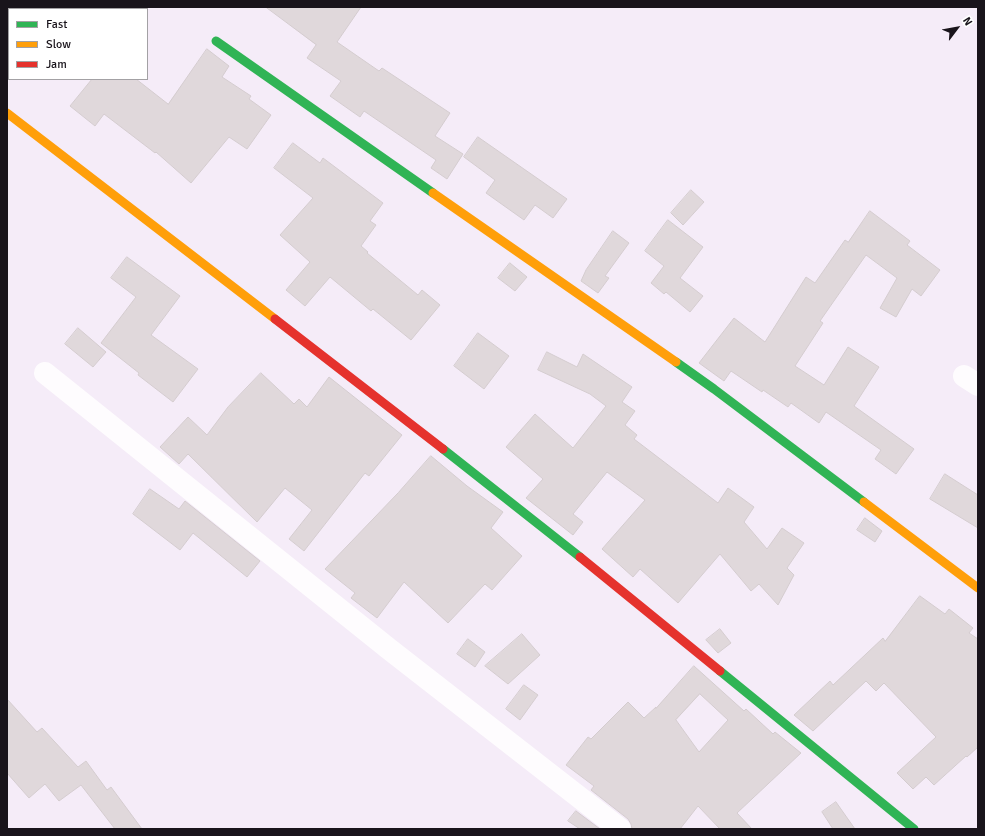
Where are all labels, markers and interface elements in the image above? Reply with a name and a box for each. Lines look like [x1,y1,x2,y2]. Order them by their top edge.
legend [8,8,148,80]
north arrow [937,8,977,48]
text: N [960,15,975,28]
text: Fast [46,17,67,32]
text: Slow [46,37,71,52]
text: Jam [46,57,67,72]

